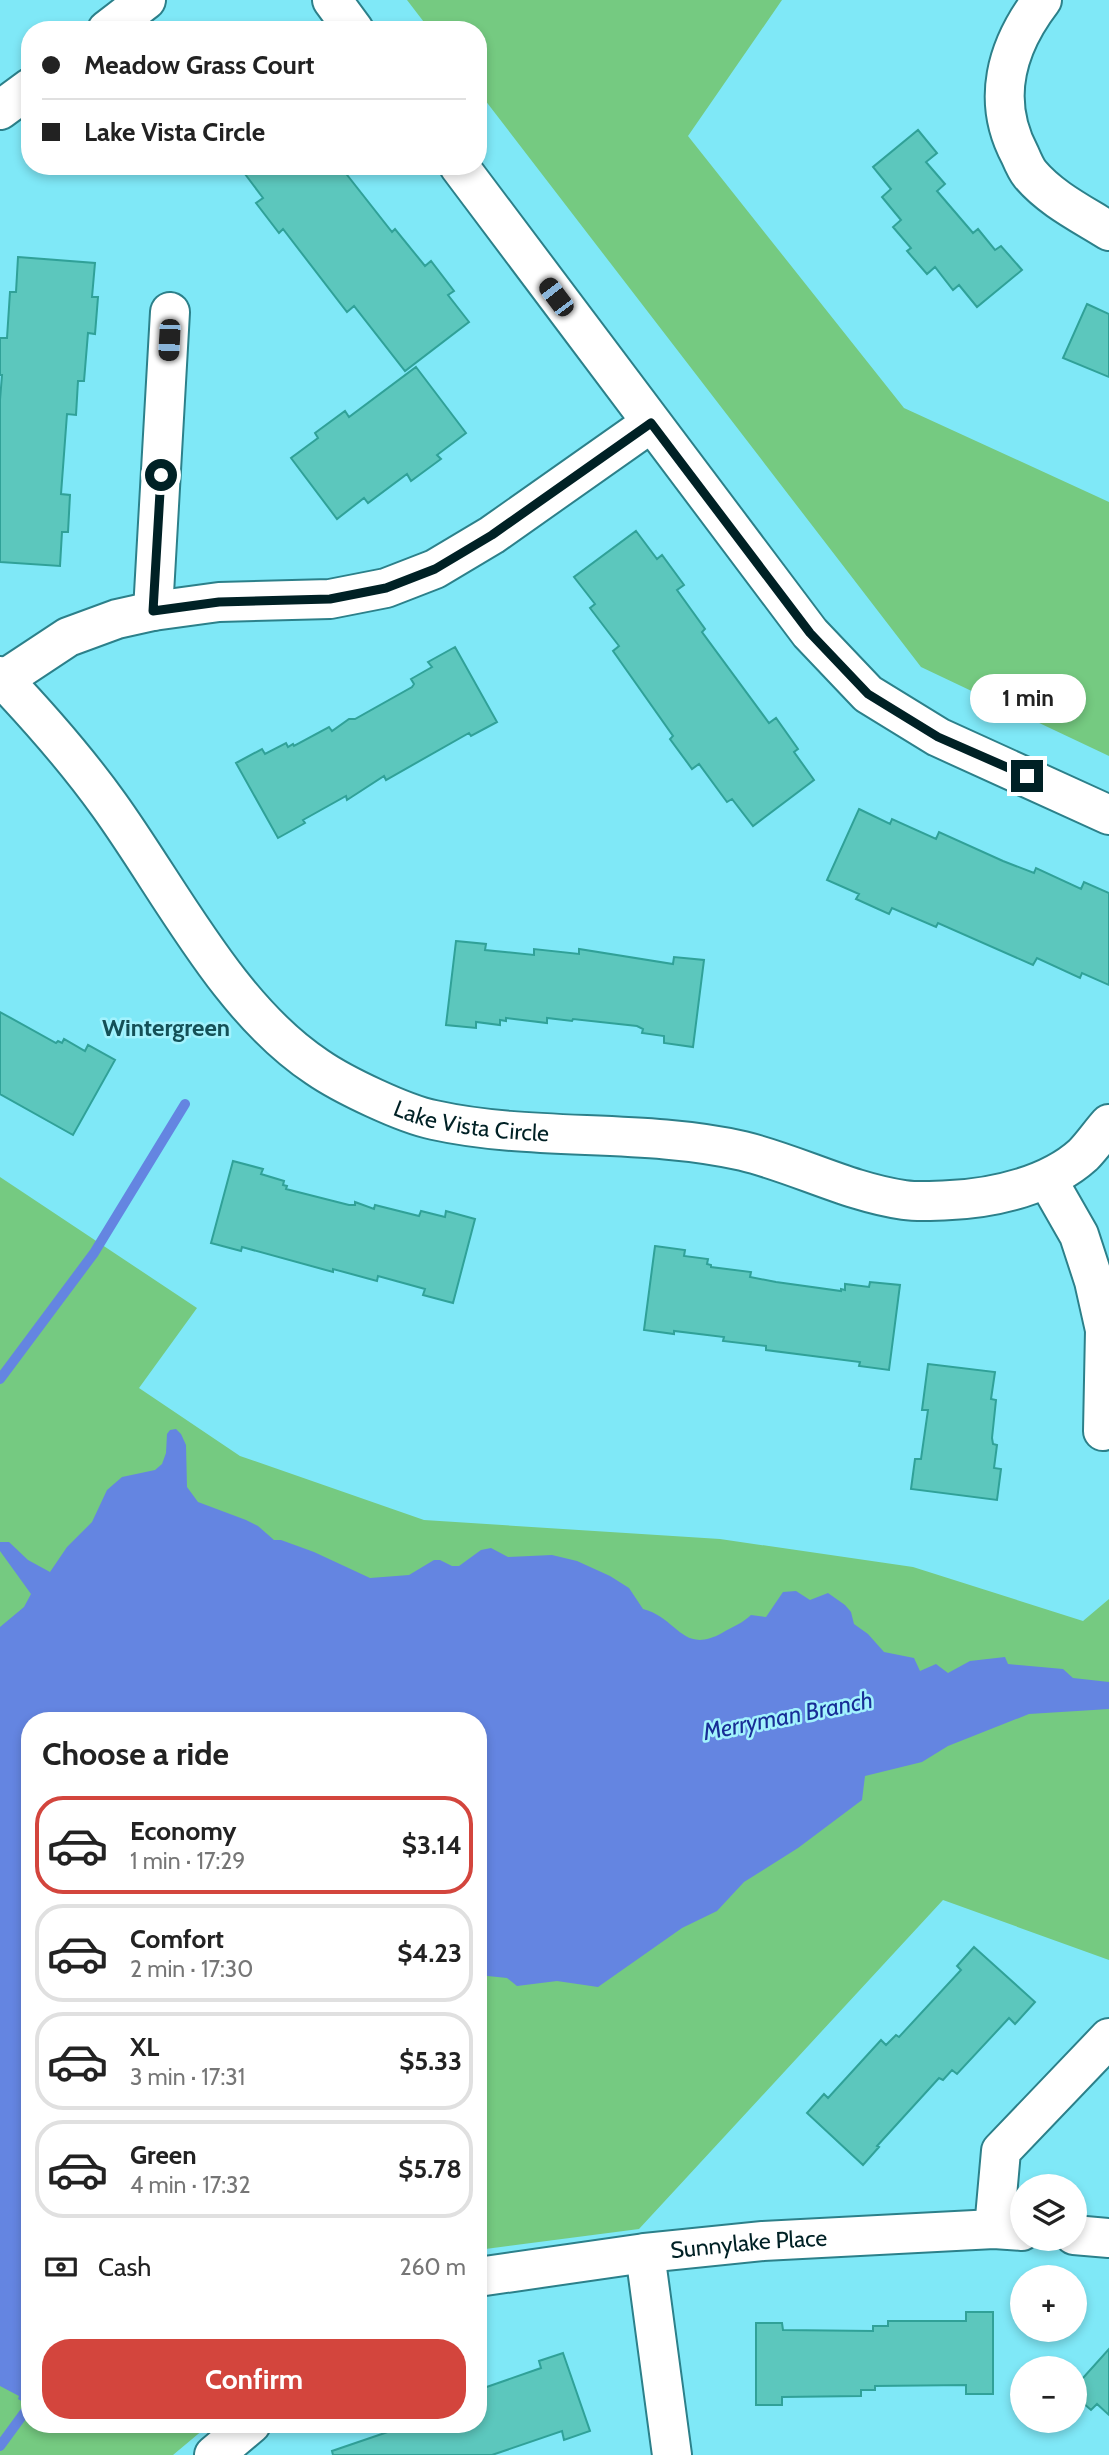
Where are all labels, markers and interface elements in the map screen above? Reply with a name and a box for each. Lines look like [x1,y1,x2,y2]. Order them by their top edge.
text: Meadow Grass Court [84,49,314,81]
text: Lake Vista Circle [84,116,265,148]
car [535,274,578,320]
car [158,318,181,362]
route start [145,459,177,491]
callout: 1 min [969,674,1085,724]
text: 1 min [1002,684,1054,712]
route end [1011,760,1043,792]
district label: Wintergreen [102,1013,230,1042]
street label: Lake Vista Circle [390,1094,550,1147]
water label: Merryman Branch [700,1685,875,1746]
text: Choose a ride [42,1734,229,1773]
icon: car [46,1814,109,1877]
text: Economy [130,1815,236,1847]
text: $3.14 [402,1829,462,1861]
text: 1 min · 17:29 [130,1847,245,1875]
icon: car [46,1922,109,1985]
text: Comfort [130,1923,224,1955]
text: $4.23 [397,1937,462,1969]
text: 2 min · 17:30 [130,1955,253,1983]
icon: car [46,2030,109,2093]
text: XL [130,2031,159,2063]
text: $5.33 [399,2045,462,2077]
text: 3 min · 17:31 [130,2063,245,2091]
icon: car [46,2138,109,2201]
text: Green [130,2139,197,2171]
text: $5.78 [398,2153,462,2185]
text: 4 min · 17:32 [130,2171,251,2199]
map controls [1010,2174,1087,2433]
button: layers [1010,2174,1087,2251]
street label: Sunnylake Place [669,2224,828,2264]
icon: cash [42,2248,80,2286]
text: Cash [98,2251,151,2283]
text: 260 m [399,2253,466,2281]
button: + [1010,2265,1087,2342]
button: Confirm [42,2339,466,2419]
button: − [1010,2356,1087,2433]

